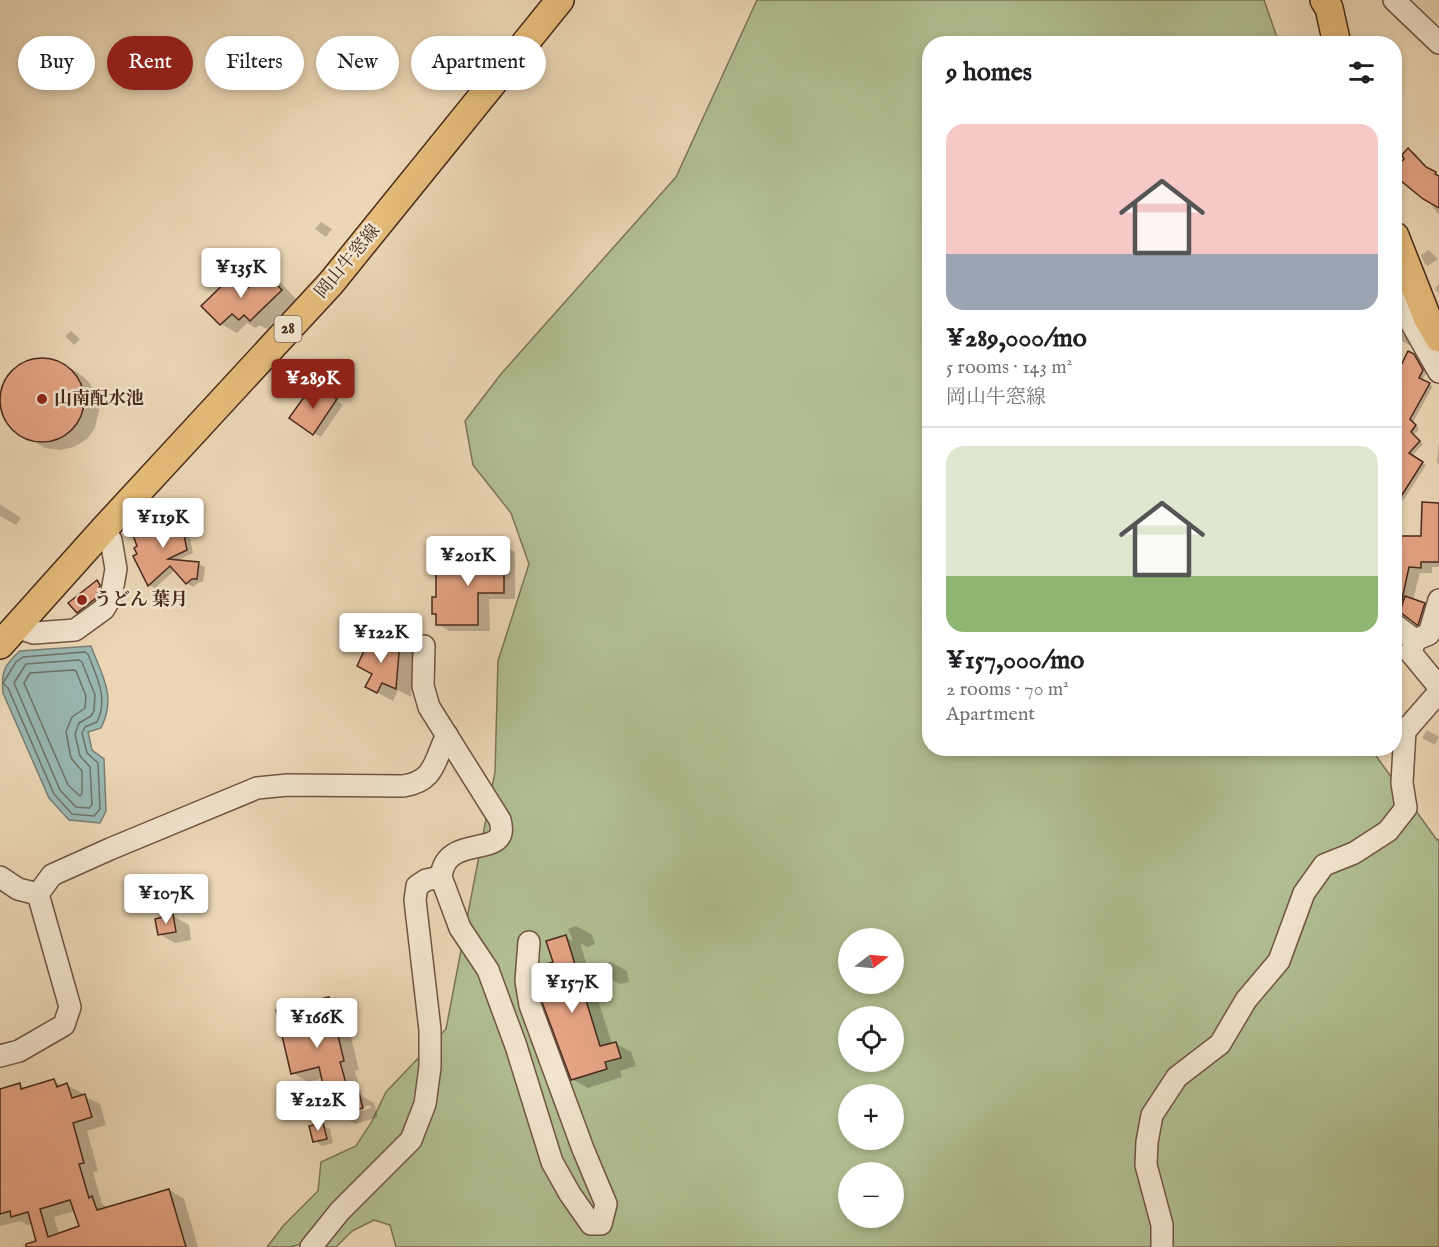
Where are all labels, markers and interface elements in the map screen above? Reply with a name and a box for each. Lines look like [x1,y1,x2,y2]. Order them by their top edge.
chip: Buy [18,36,95,90]
chip: Rent [107,36,193,90]
chip: Filters [205,36,304,90]
chip: New [316,36,399,90]
chip: Apartment [411,36,546,90]
text: 9 homes [946,56,1032,89]
icon: filters [1345,56,1378,89]
icon: home [1108,163,1216,271]
street label: 岡山牛窓線 [310,220,386,304]
pin: ¥135K [199,248,283,299]
text: ¥135K [215,255,267,280]
road number: 28 [274,316,302,342]
text: ¥289,000/mo [946,322,1087,355]
text: 5 rooms · 143 m² [946,355,1072,380]
pin: ¥289K [271,359,355,410]
text: ¥289K [286,366,341,391]
text: 岡山牛窓線 [946,385,1046,410]
place label: 山南配水池 [54,388,144,411]
marker: 山南配水池 [35,392,49,406]
icon: home [1108,485,1216,593]
pin: ¥119K [121,498,205,549]
text: ¥119K [137,505,189,530]
pin: ¥201K [426,536,510,587]
text: ¥201K [440,543,496,568]
place label: うどん 葉月 [94,589,188,612]
marker: うどん 葉月 [75,593,89,607]
pin: ¥122K [339,613,423,664]
text: ¥122K [353,620,409,645]
text: ¥157,000/mo [946,644,1084,677]
text: 2 rooms · 70 m² [946,677,1069,702]
text: Apartment [946,702,1035,727]
pin: ¥107K [124,874,208,925]
text: ¥107K [138,881,194,906]
north arrow [838,928,904,994]
map controls [838,928,904,1228]
pin: ¥157K [530,963,614,1014]
text: ¥157K [545,970,599,995]
pin: ¥166K [275,998,359,1049]
text: ¥166K [290,1005,344,1030]
button: locate [838,1006,904,1072]
pin: ¥212K [276,1081,360,1132]
button: + [838,1084,904,1150]
text: ¥212K [290,1088,346,1113]
button: − [838,1162,904,1228]

